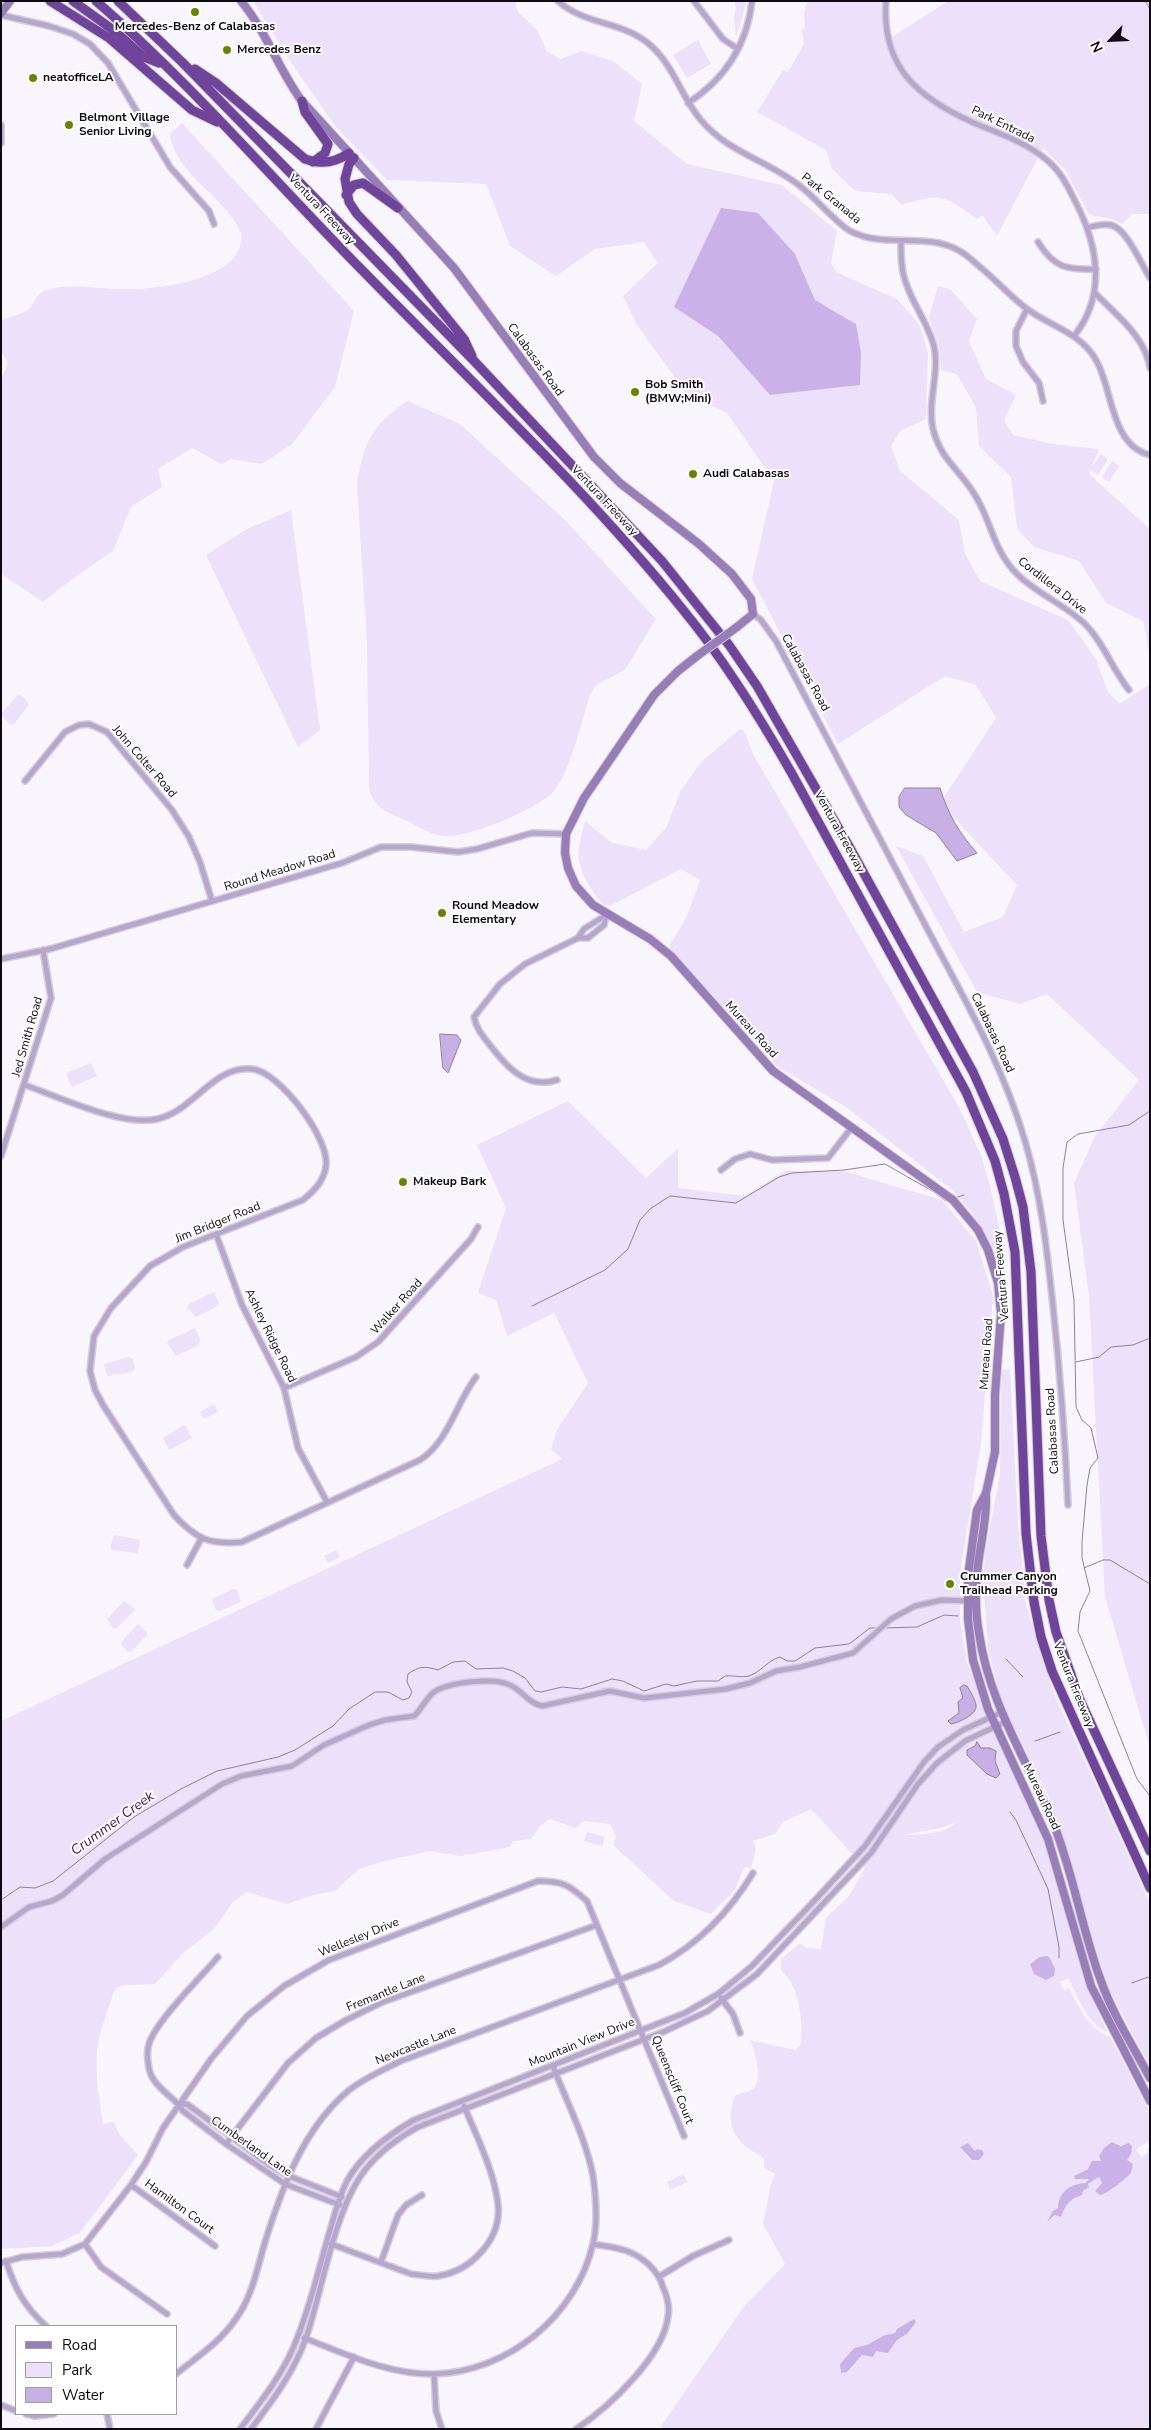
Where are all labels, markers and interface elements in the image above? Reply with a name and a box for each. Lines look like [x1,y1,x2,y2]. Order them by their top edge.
marker: Mercedes-Benz of Calabasas [189,6,201,18]
north arrow [1086,15,1136,65]
place label: Mercedes-Benz of Calabasas [115,20,275,34]
text: N [1086,38,1108,55]
place label: Mercedes Benz [237,43,321,57]
marker: Mercedes Benz [221,44,233,56]
place label: neatofficeLA [43,71,113,85]
marker: neatofficeLA [27,72,39,84]
street label: Park Entrada [969,103,1037,147]
place label: Belmont Village Senior Living [79,111,169,139]
marker: Belmont Village Senior Living [63,119,75,131]
street label: Park Granada [798,170,864,228]
street label: Ventura Freeway [285,172,357,248]
street label: Calabasas Road [504,321,566,399]
place label: Bob Smith (BMW;Mini) [645,378,712,406]
marker: Bob Smith (BMW;Mini) [629,386,641,398]
street label: Ventura Freeway [568,463,640,539]
place label: Audi Calabasas [703,467,789,481]
marker: Audi Calabasas [687,468,699,480]
street label: Cordillera Drive [1015,555,1089,617]
street label: Calabasas Road [778,632,832,714]
street label: John Colter Road [109,723,179,801]
street label: Ventura Freeway [811,789,867,875]
street label: Round Meadow Road [222,847,338,895]
place label: Round Meadow Elementary [452,899,539,927]
marker: Round Meadow Elementary [436,907,448,919]
street label: Calabasas Road [967,991,1017,1075]
street label: Jed Smith Road [10,995,46,1079]
street label: Mureau Road [722,999,780,1061]
place label: Makeup Bark [413,1175,486,1189]
marker: Makeup Bark [397,1176,409,1188]
street label: Jim Bridger Road [173,1199,263,1247]
street label: Ventura Freeway [991,1230,1013,1322]
street label: Walker Road [368,1276,426,1338]
street label: Ashley Ridge Road [241,1287,299,1385]
street label: Mureau Road [977,1318,997,1390]
street label: Calabasas Road [1044,1387,1062,1475]
place label: Crummer Canyon Trailhead Parking [960,1570,1058,1598]
marker: Crummer Canyon Trailhead Parking [944,1578,956,1590]
street label: Ventura Freeway [1049,1640,1097,1730]
street label: Mureau Road [1019,1761,1063,1833]
water label: Crummer Creek [68,1788,158,1860]
street label: Wellesley Drive [317,1915,401,1961]
street label: Fremantle Lane [344,1971,428,2015]
street label: Mountain View Drive [527,2015,637,2071]
street label: Newcastle Lane [373,2023,459,2069]
street label: Queenscliff Court [648,2034,696,2126]
street label: Cumberland Lane [208,2114,294,2180]
street label: Hamilton Court [141,2177,217,2237]
legend [15,2325,178,2415]
text: Road [62,2335,97,2355]
text: Park [62,2360,92,2380]
text: Water [62,2385,104,2405]

